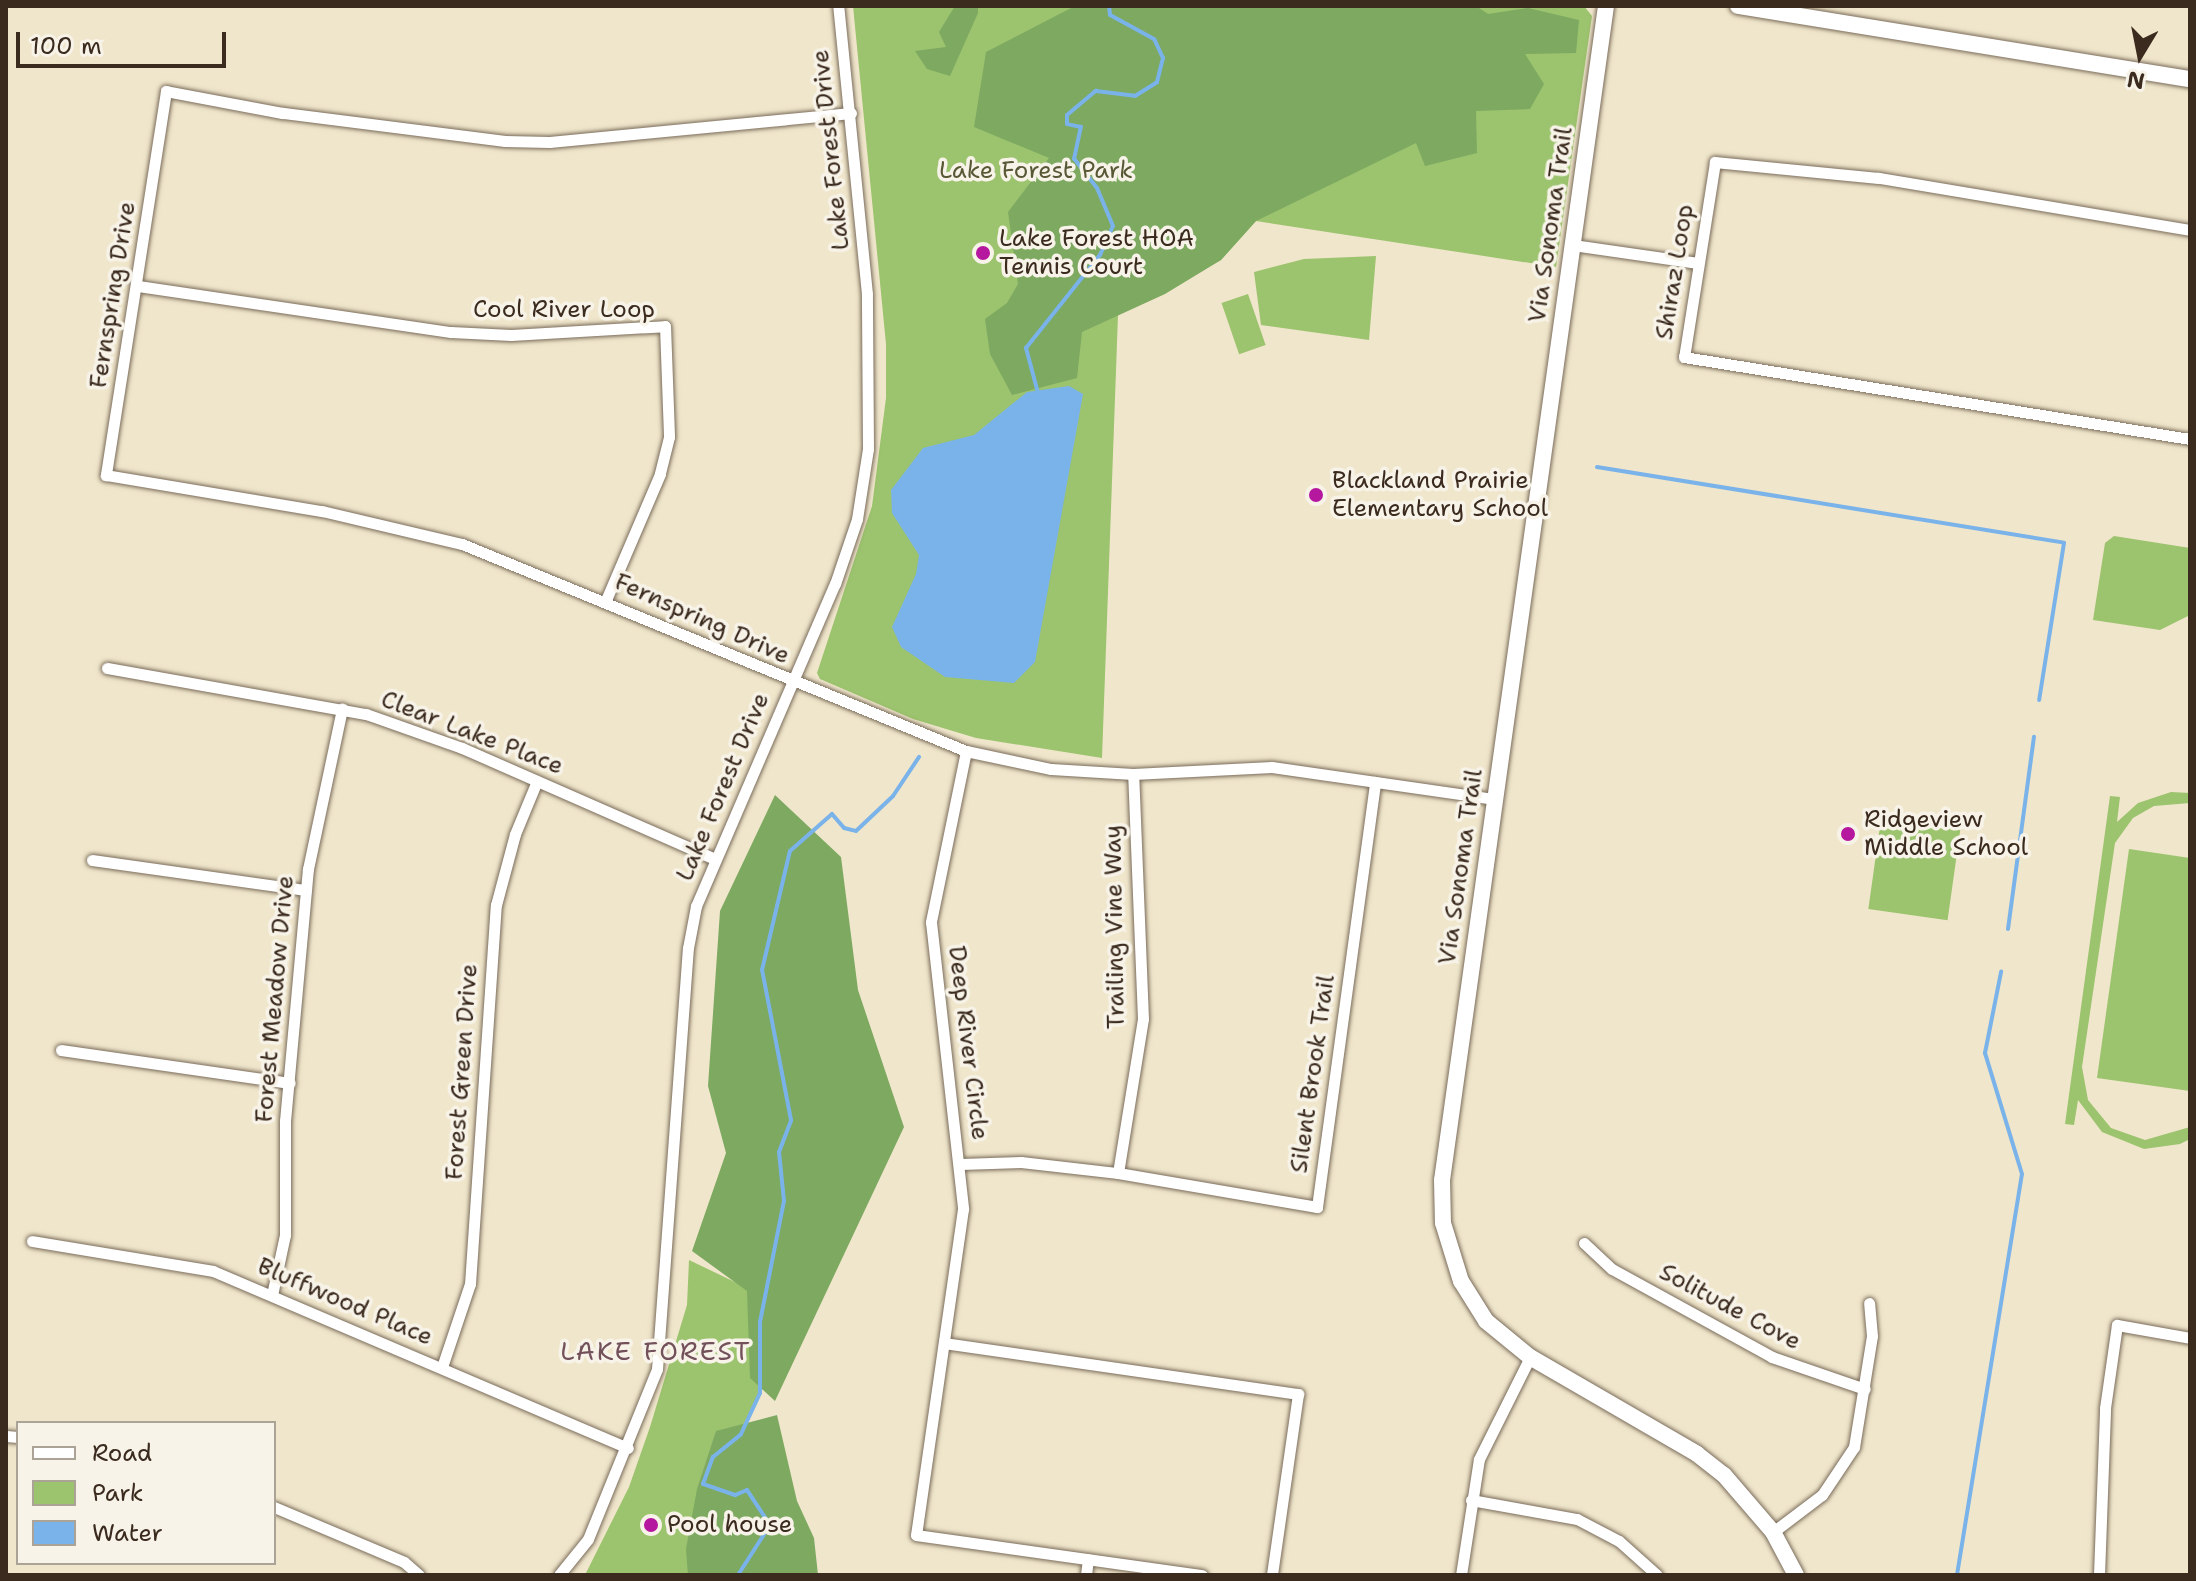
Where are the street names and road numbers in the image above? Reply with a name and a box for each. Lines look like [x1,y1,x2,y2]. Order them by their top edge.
street label: Lake Forest Drive [806,48,856,252]
street label: Via Sonoma Trail [1523,125,1579,325]
street label: Fernspring Drive [84,200,142,390]
street label: Shiraz Loop [1650,202,1700,342]
street label: Cool River Loop [473,296,655,324]
street label: Fernspring Drive [610,568,794,670]
street label: Clear Lake Place [377,685,567,781]
street label: Lake Forest Drive [670,689,776,885]
street label: Via Sonoma Trail [1433,767,1489,967]
street label: Trailing Vine Way [1099,825,1131,1029]
street label: Forest Meadow Drive [250,874,300,1124]
street label: Deep River Circle [942,944,994,1142]
street label: Forest Green Drive [440,963,484,1181]
street label: Silent Brook Trail [1285,973,1341,1175]
street label: Bluffwood Place [253,1252,437,1352]
street label: Solitude Cove [1654,1258,1806,1356]

